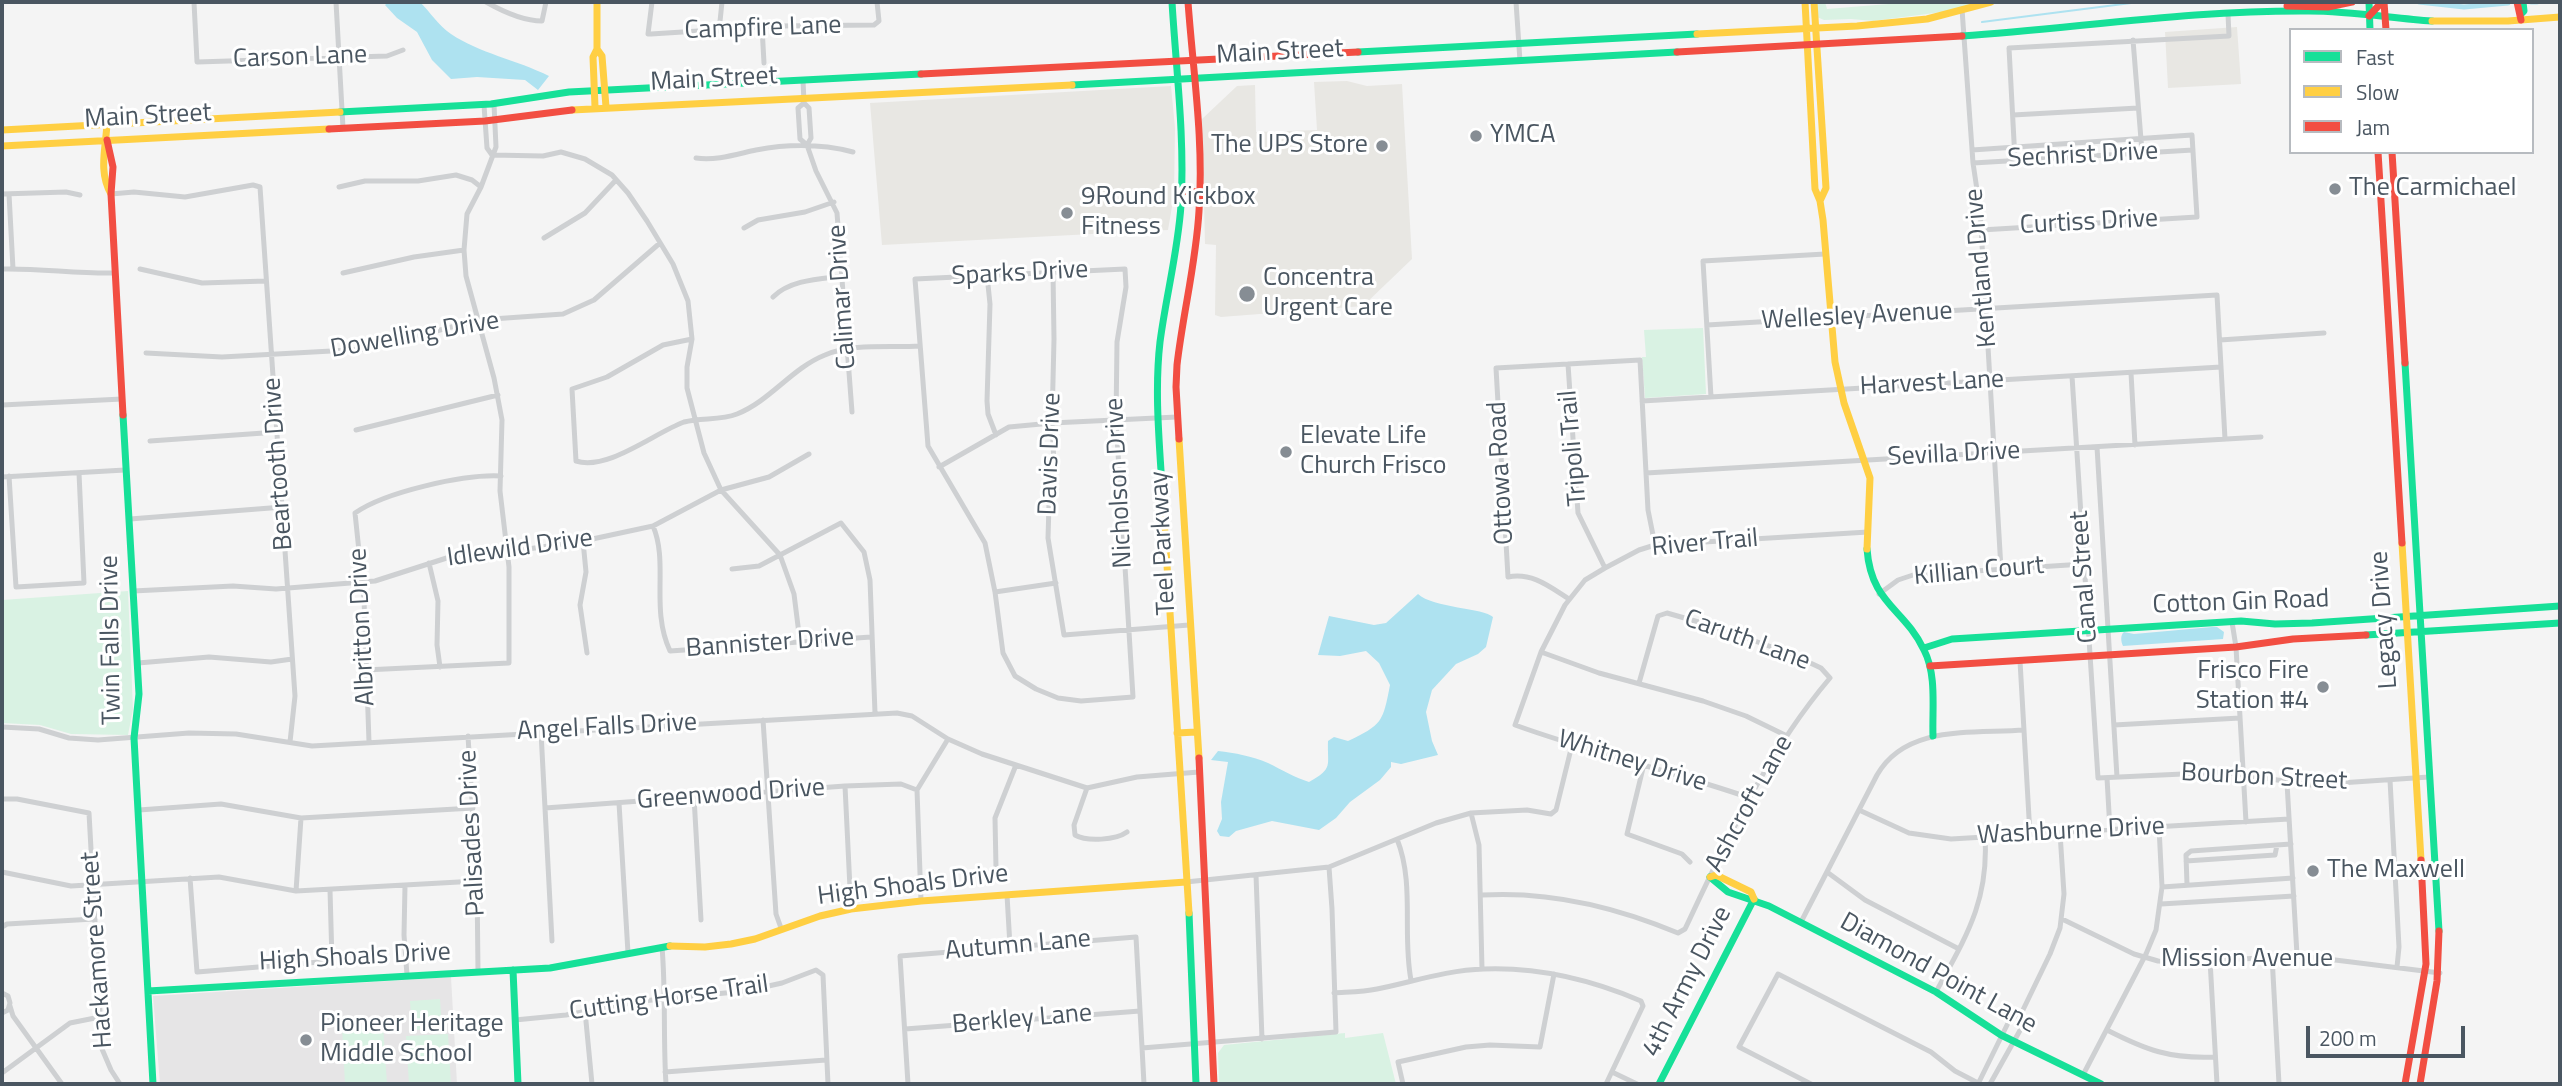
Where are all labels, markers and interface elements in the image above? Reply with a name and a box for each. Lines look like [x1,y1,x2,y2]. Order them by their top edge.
street label: Campfire Lane [684,11,842,47]
legend [2289,28,2534,154]
street label: Main Street [1216,34,1344,72]
street label: Carson Lane [232,40,368,76]
text: Fast [2356,41,2394,73]
street label: Main Street [650,61,778,99]
text: Slow [2356,76,2399,108]
street label: Main Street [84,98,212,136]
text: Jam [2356,111,2390,143]
place label: YMCA [1490,120,1555,152]
marker: YMCA [1468,128,1484,144]
place label: The UPS Store [1211,130,1368,162]
street label: Sechrist Drive [2007,136,2159,176]
marker: The UPS Store [1374,138,1390,154]
place label: The Carmichael [2349,173,2517,205]
marker: The Carmichael [2327,181,2343,197]
place label: 9Round Kickbox Fitness [1081,182,1255,244]
street label: Kentland Drive [1959,187,2005,349]
street label: Curtiss Drive [2019,204,2159,242]
marker: 9Round Kickbox Fitness [1059,205,1075,221]
street label: Calimar Drive [822,223,864,371]
street label: Sparks Drive [951,255,1089,293]
place label: Concentra Urgent Care [1263,263,1393,324]
marker: Concentra Urgent Care [1237,284,1257,304]
street label: Wellesley Avenue [1761,296,1953,338]
street label: Dowelling Drive [328,306,502,366]
street label: Harvest Lane [1859,365,2005,403]
street label: Beartooth Drive [257,376,301,552]
street label: Tripoli Trail [1553,389,1595,507]
street label: Davis Drive [1033,392,1069,516]
street label: Nicholson Drive [1100,397,1140,569]
street label: Ottowa Road [1483,400,1521,546]
place label: Elevate Life Church Frisco [1300,421,1446,482]
street label: Sevilla Drive [1887,436,2021,474]
marker: Elevate Life Church Frisco [1278,444,1294,460]
street label: Teel Parkway [1145,470,1183,616]
street label: Canal Street [2065,510,2105,644]
street label: Idlewild Drive [445,523,595,575]
street label: River Trail [1650,524,1760,564]
street label: Albritton Drive [343,547,383,707]
street label: Legacy Drive [2365,550,2405,690]
street label: Killian Court [1913,551,2045,593]
street label: Twin Falls Drive [95,555,129,725]
street label: Cotton Gin Road [2152,584,2330,622]
street label: Caruth Lane [1680,604,1814,678]
street label: Bannister Drive [685,623,855,665]
place label: Frisco Fire Station #4 [2196,656,2309,718]
marker: Frisco Fire Station #4 [2315,679,2331,695]
street label: Angel Falls Drive [516,708,698,748]
street label: Whitney Drive [1554,725,1710,799]
street label: Ashcroft Lane [1700,730,1800,878]
street label: Palisades Drive [453,749,493,917]
street label: Bourbon Street [2180,758,2348,798]
street label: Greenwood Drive [636,773,826,817]
street label: Washburne Drive [1976,812,2166,852]
street label: Hackamore Street [76,850,120,1050]
place label: The Maxwell [2327,855,2465,887]
street label: High Shoals Drive [816,859,1010,913]
marker: The Maxwell [2305,863,2321,879]
street label: 4th Army Drive [1637,902,1739,1062]
street label: Diamond Point Lane [1834,907,2042,1041]
street label: Autumn Lane [944,924,1092,968]
street label: High Shoals Drive [258,937,452,979]
street label: Mission Avenue [2161,944,2333,976]
street label: Cutting Horse Trail [567,970,771,1028]
street label: Berkley Lane [951,998,1093,1042]
place label: Pioneer Heritage Middle School [320,1009,504,1070]
scale bar [2310,1012,2469,1056]
text: 200 m [2319,1022,2376,1054]
marker: Pioneer Heritage Middle School [298,1032,314,1048]

